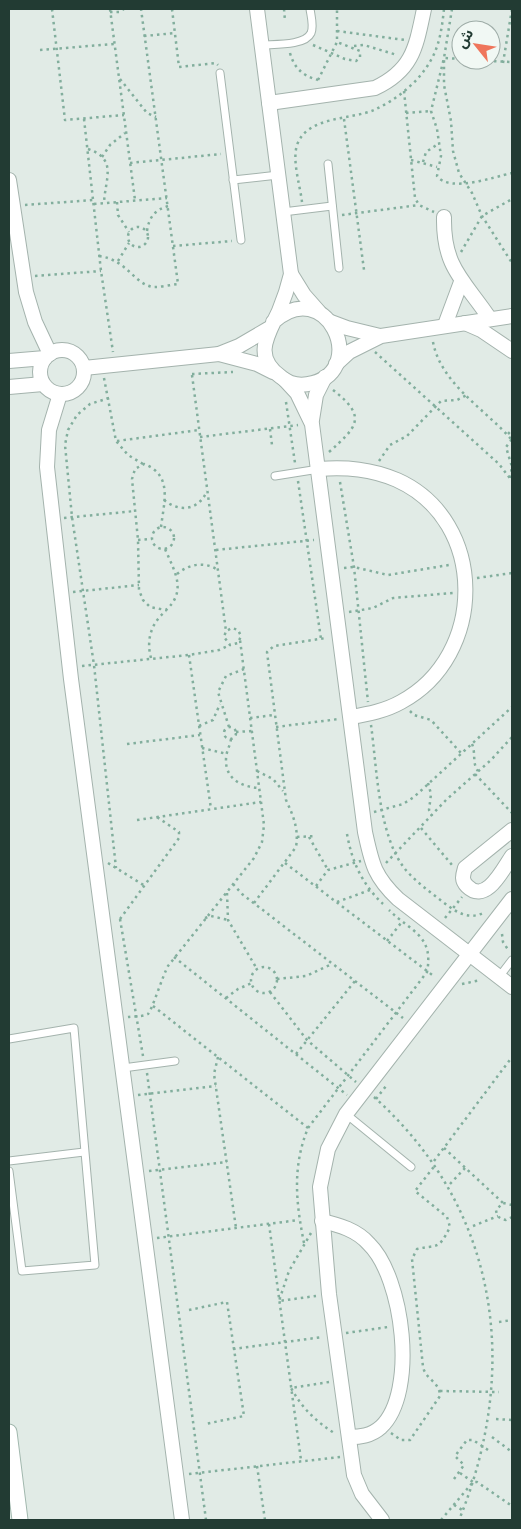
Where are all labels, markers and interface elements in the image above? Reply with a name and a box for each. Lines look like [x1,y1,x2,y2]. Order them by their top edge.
north arrow [451,20,501,70]
text: ش [452,26,476,51]

